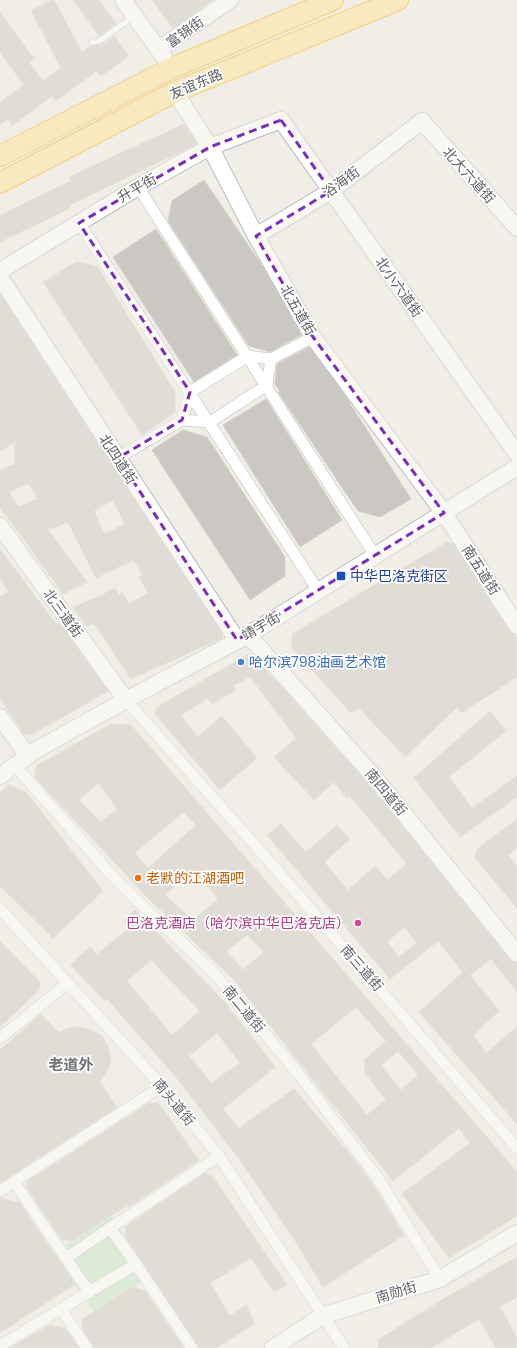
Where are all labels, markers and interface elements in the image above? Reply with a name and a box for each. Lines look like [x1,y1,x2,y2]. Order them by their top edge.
street label: 富锦街 [162,12,208,52]
street label: 友谊东路 [166,64,226,104]
street label: 北大六道街 [438,142,500,208]
street label: 浴海街 [318,162,364,202]
street label: 升平街 [114,169,160,207]
street label: 北小六道街 [371,253,427,321]
street label: 北五道街 [275,281,321,339]
street label: 北四道街 [94,430,142,488]
street label: 南五道街 [457,541,505,599]
place label: 中华巴洛克街区 [350,566,448,586]
marker: 中华巴洛克街区 [335,570,347,582]
street label: 北三道街 [38,584,88,642]
street label: 靖宇街 [238,607,284,645]
place label: 哈尔滨798油画艺术馆 [249,652,386,672]
marker: 哈尔滨798油画艺术馆 [236,657,246,667]
street label: 南四道街 [360,764,412,820]
place label: 老默的江湖酒吧 [146,868,244,888]
marker: 老默的江湖酒吧 [133,873,143,883]
place label: 巴洛克酒店（哈尔滨中华巴洛克店） [126,913,350,933]
marker: 巴洛克酒店（哈尔滨中华巴洛克店） [353,918,363,928]
street label: 南三道街 [336,940,388,996]
street label: 南二道街 [218,981,270,1037]
district label: 老道外 [48,1054,94,1075]
street label: 南头道街 [148,1074,200,1130]
street label: 南勋街 [373,1276,419,1308]

